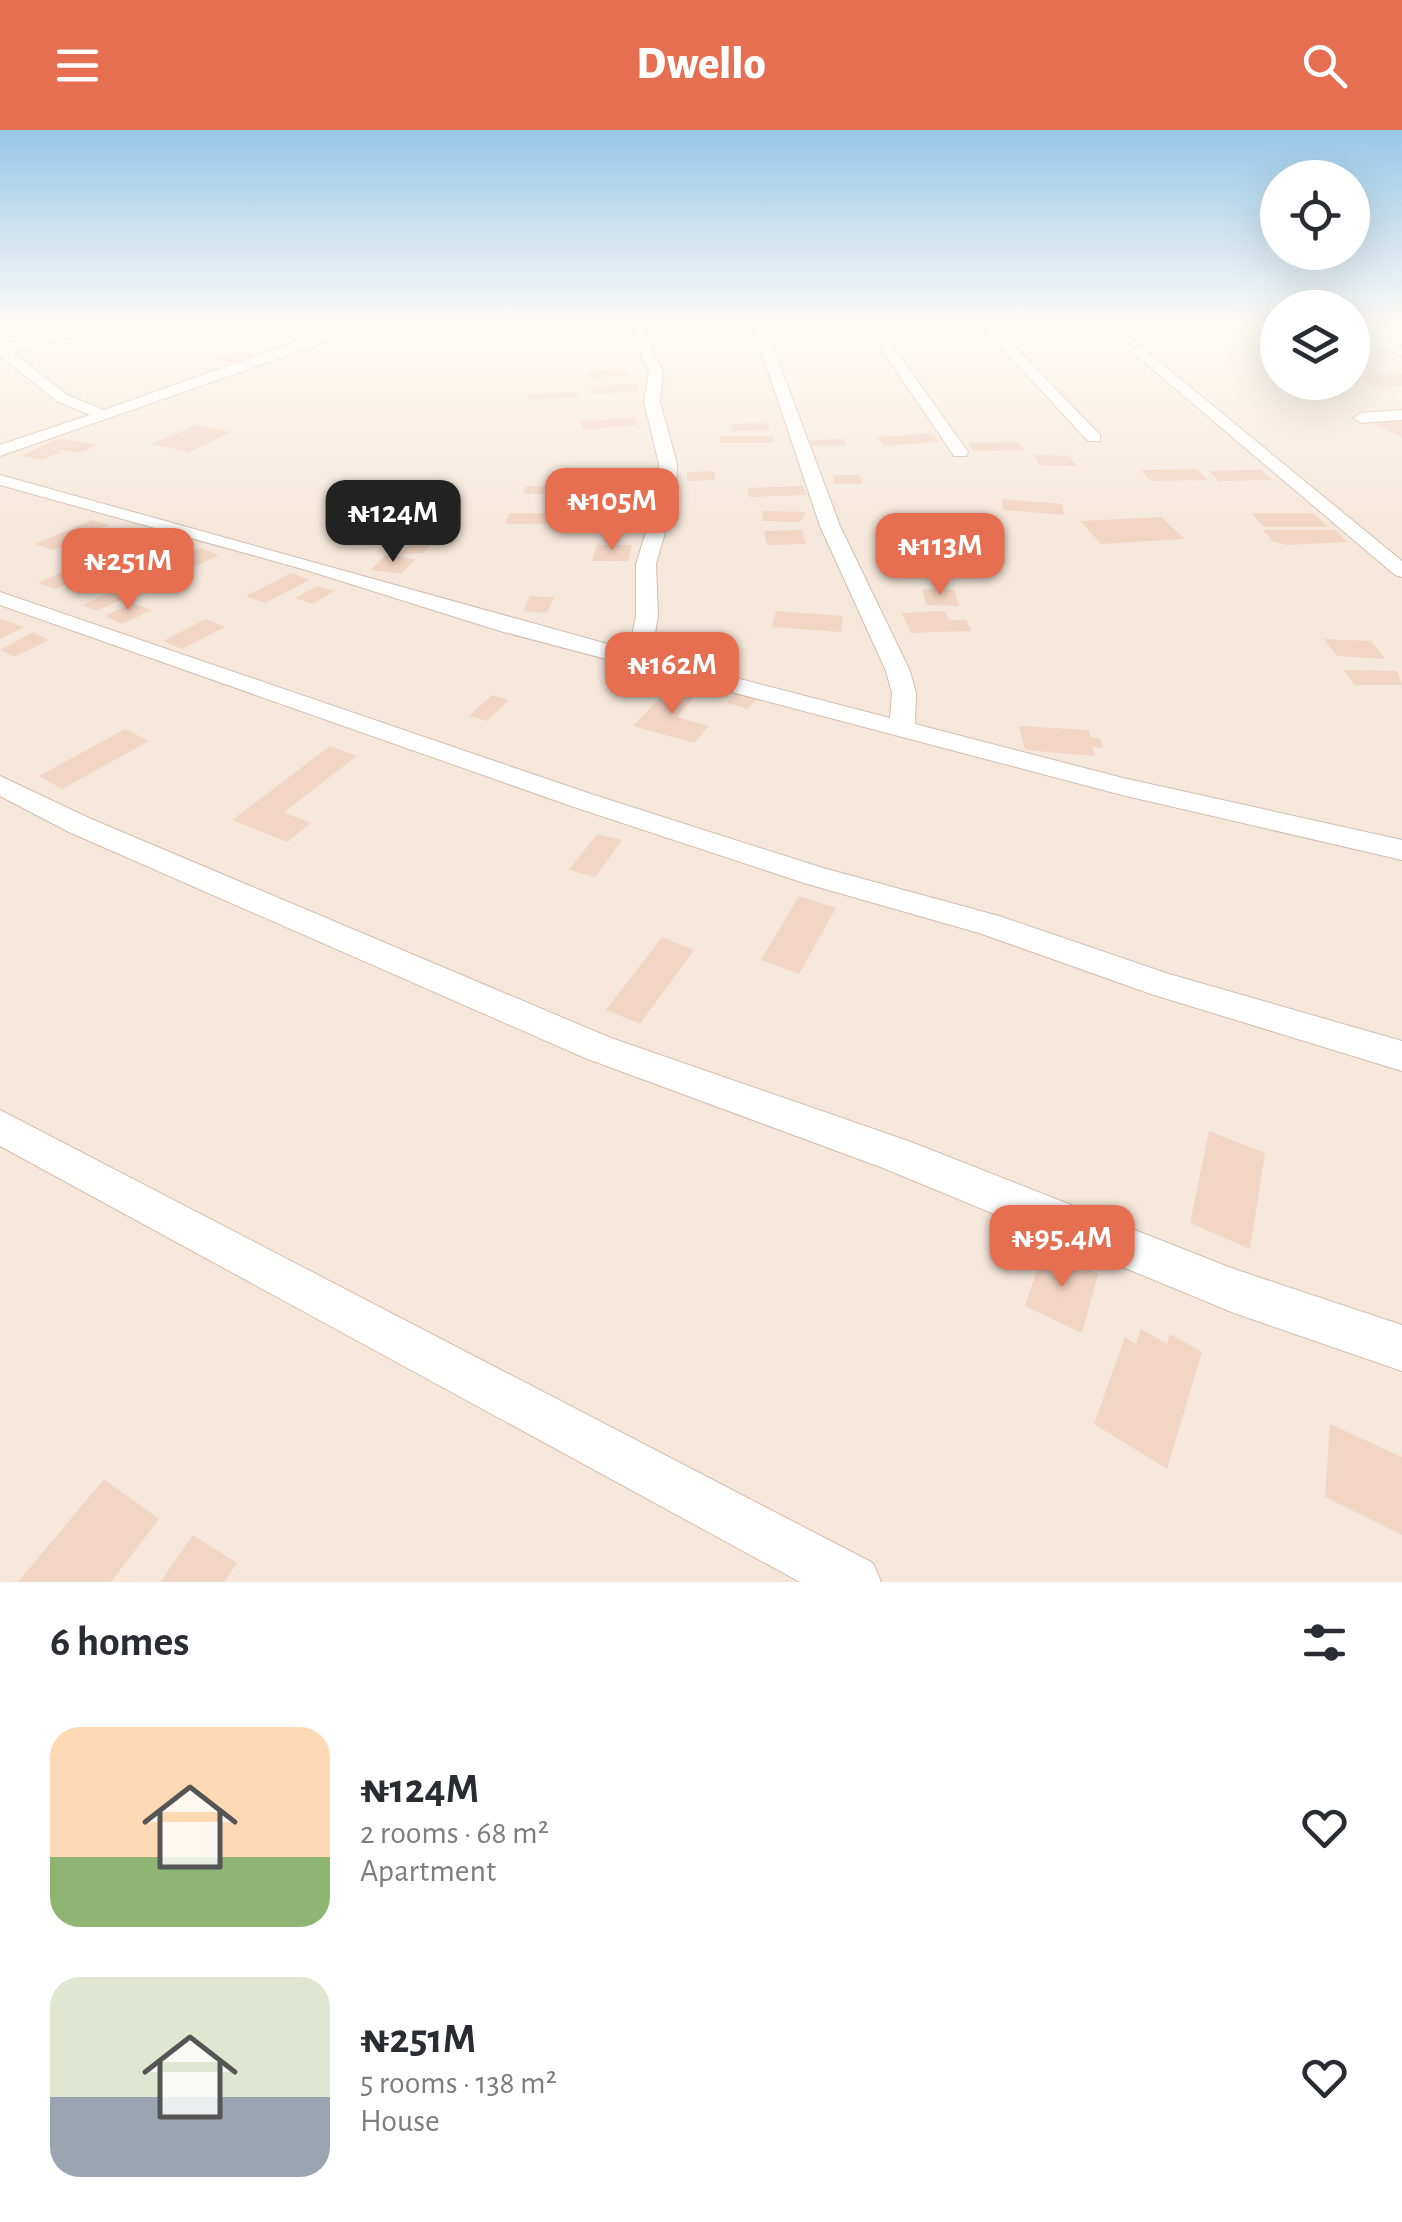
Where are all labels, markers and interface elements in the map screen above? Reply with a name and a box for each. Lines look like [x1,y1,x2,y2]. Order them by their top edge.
icon: menu [50,38,105,93]
icon: search [1297,38,1352,93]
text: Dwello [636,42,766,87]
map controls [1260,160,1370,400]
button: locate [1260,160,1370,270]
button: layers [1260,290,1370,400]
pin: ₦105M [542,468,682,553]
pin: ₦124M [323,480,463,565]
text: ₦105M [567,484,657,516]
text: ₦124M [348,496,438,528]
pin: ₦113M [870,513,1010,598]
pin: ₦251M [58,528,198,613]
text: ₦113M [898,529,982,561]
text: ₦251M [84,544,172,576]
pin: ₦162M [602,632,742,717]
text: ₦162M [627,648,717,680]
pin: ₦95.4M [981,1205,1143,1290]
text: ₦95.4M [1012,1221,1112,1253]
icon: filters [1297,1615,1352,1670]
text: 6 homes [50,1621,189,1663]
icon: home [130,1767,250,1887]
text: ₦124M [360,1768,479,1810]
icon: heart [1297,1800,1352,1855]
text: 2 rooms · 68 m² [360,1817,549,1849]
text: Apartment [360,1855,496,1887]
icon: home [130,2017,250,2137]
text: ₦251M [360,2018,476,2060]
icon: heart [1297,2050,1352,2105]
text: 5 rooms · 138 m² [360,2067,557,2099]
text: House [360,2105,440,2137]

